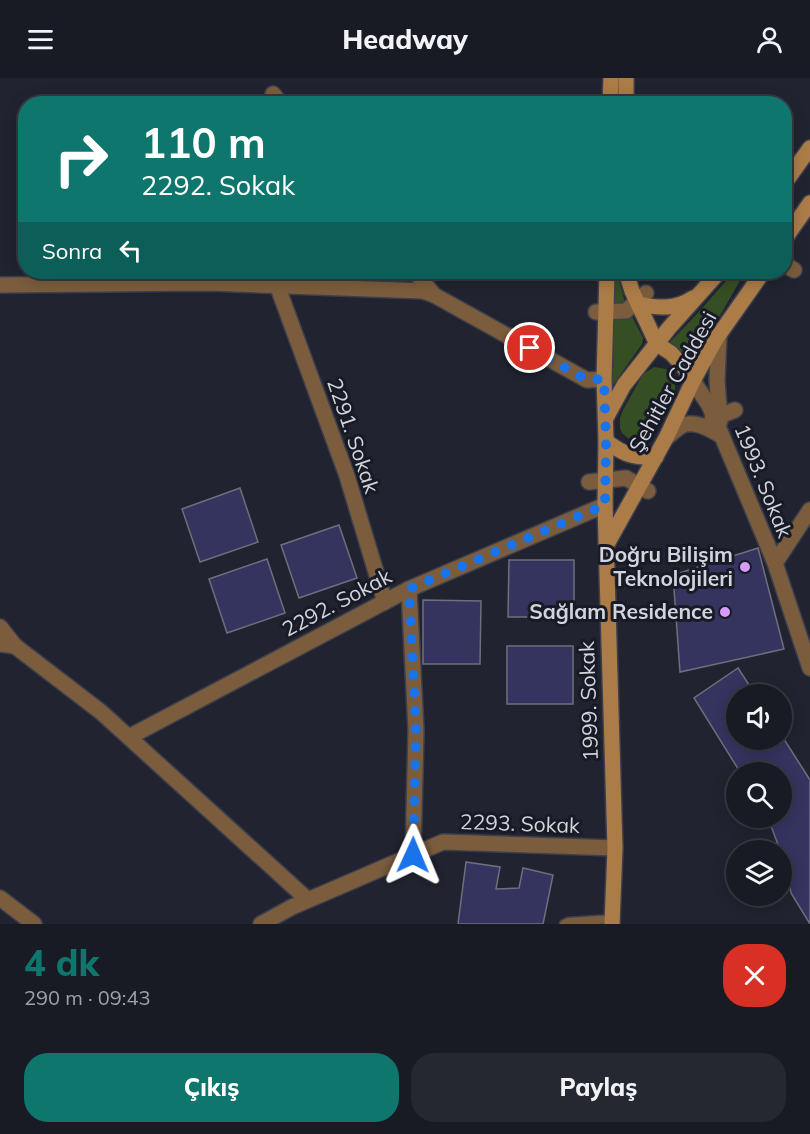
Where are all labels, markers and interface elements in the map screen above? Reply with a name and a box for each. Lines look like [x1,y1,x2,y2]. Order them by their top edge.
text: Headway [342,22,468,56]
icon: menu [24,23,57,56]
icon: person [753,23,786,56]
text: 110 m [141,116,266,169]
icon: right [42,120,120,198]
text: 2292. Sokak [141,168,295,202]
icon: left [114,234,147,267]
text: Sonra [42,237,102,265]
street label: Şehitler Caddesi [623,306,722,457]
pin [504,322,555,373]
icon: arrive [513,331,546,364]
street label: 2291. Sokak [322,375,386,497]
street label: 1993. Sokak [729,420,799,541]
place label: Doğru Bilişim Teknolojileri [599,541,733,591]
marker: Doğru Bilişim Teknolojileri [738,560,752,574]
street label: 2292. Sokak [278,562,396,642]
place label: Sağlam Residence [529,598,713,624]
marker: Sağlam Residence [718,605,732,619]
street label: 1999. Sokak [573,641,603,761]
map controls [726,684,792,906]
button: sound [726,684,792,750]
button: search [726,762,792,828]
street label: 2293. Sokak [460,808,581,838]
position arrow [381,823,445,887]
button: layers [726,840,792,906]
text: 4 dk [24,940,99,985]
button: close [723,944,786,1007]
text: 290 m · 09:43 [24,985,150,1010]
button: Çıkış [24,1053,399,1122]
button: Paylaş [411,1053,786,1122]

